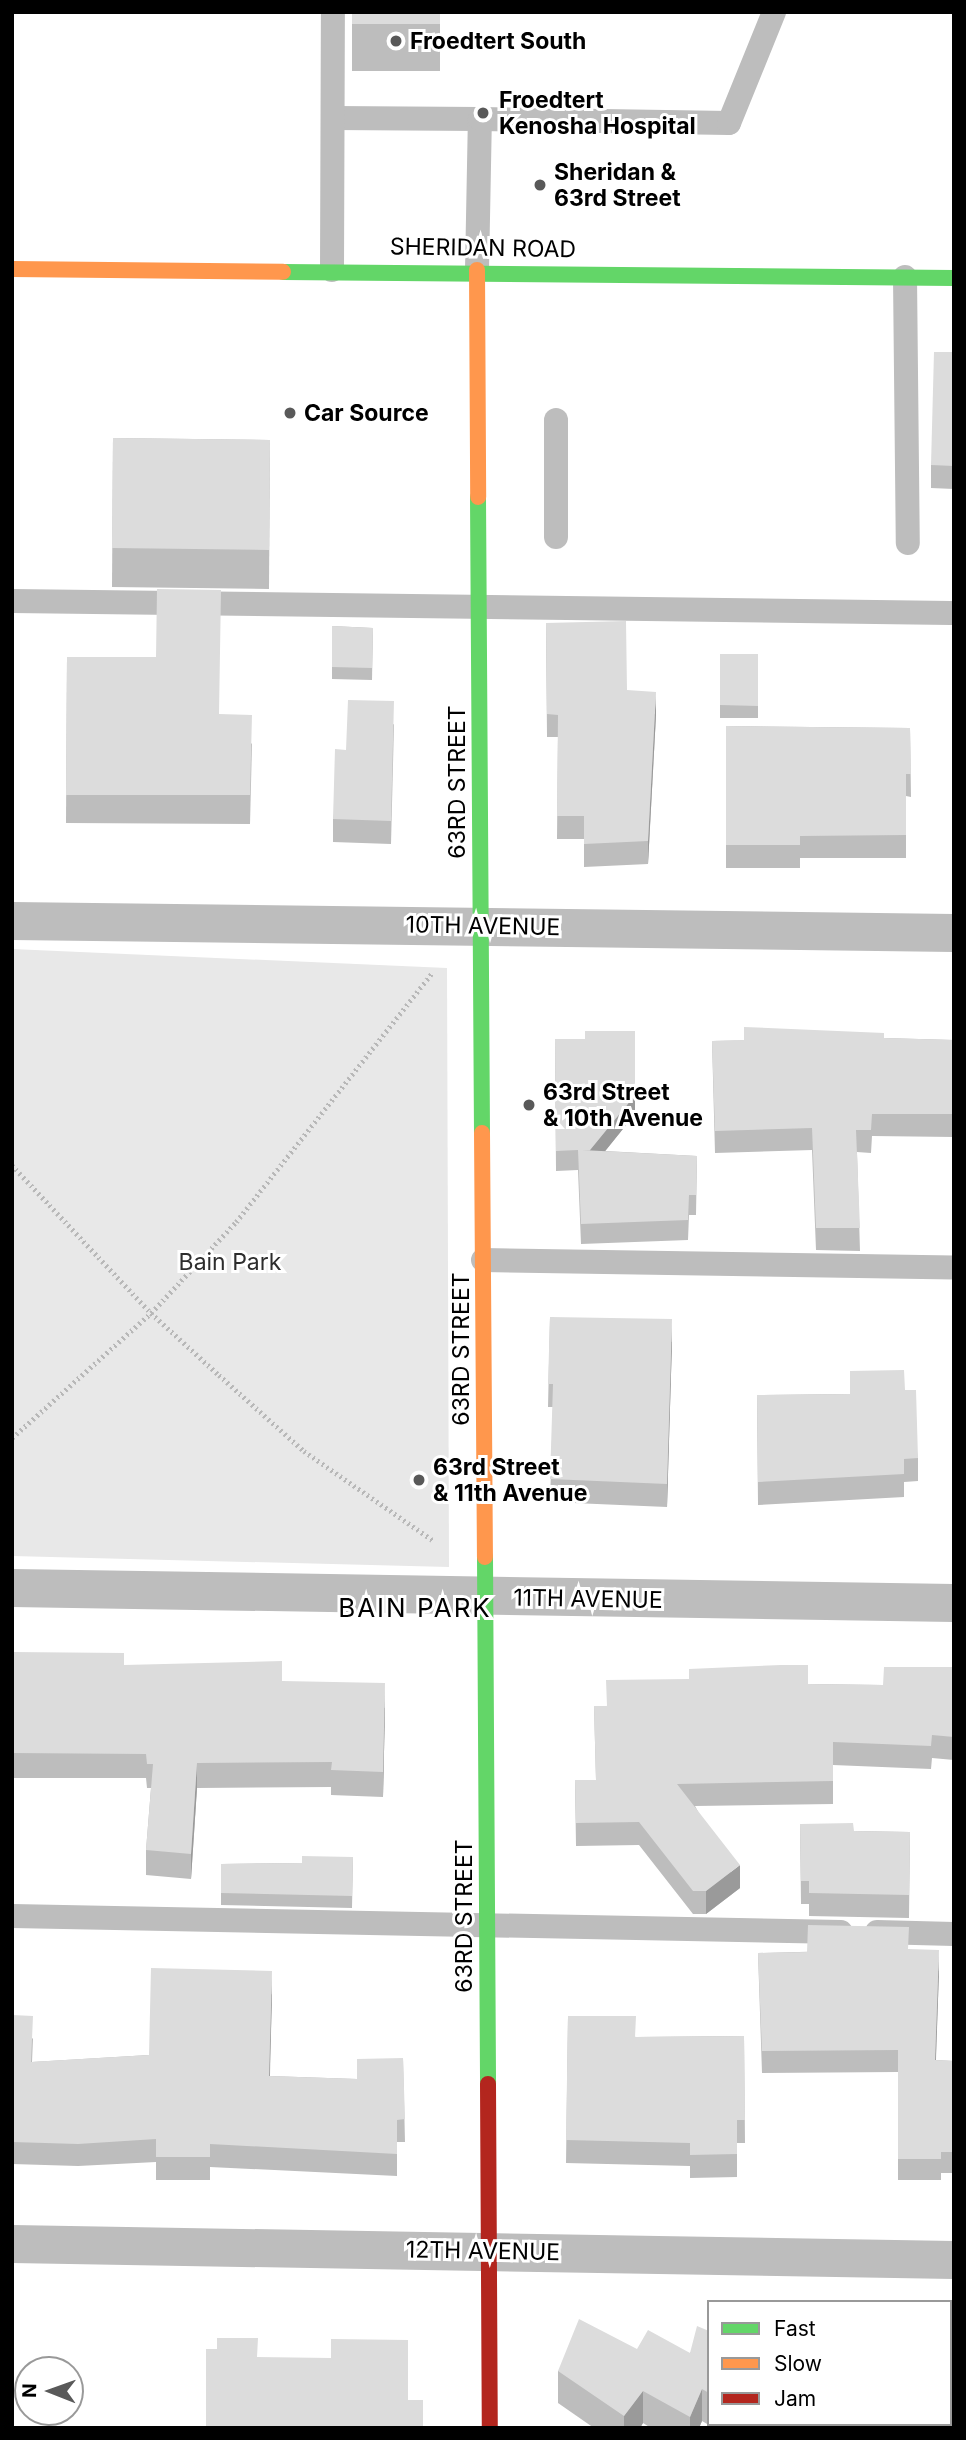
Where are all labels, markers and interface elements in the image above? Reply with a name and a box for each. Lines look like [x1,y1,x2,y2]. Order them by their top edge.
place label: Froedtert South [410,27,586,55]
marker: Froedtert South [388,33,404,49]
place label: Froedtert Kenosha Hospital [499,86,696,140]
marker: Froedtert Kenosha Hospital [473,103,493,123]
place label: Sheridan & 63rd Street [554,158,681,212]
marker: Sheridan & 63rd Street [532,177,548,193]
street label: SHERIDAN ROAD [390,233,576,263]
place label: Car Source [304,399,429,427]
marker: Car Source [282,405,298,421]
street label: 63RD STREET [443,705,471,859]
street label: 10TH AVENUE [406,911,560,941]
place label: 63rd Street & 10th Avenue [543,1078,703,1132]
marker: 63rd Street & 10th Avenue [521,1097,537,1113]
park label: Bain Park [179,1248,281,1276]
street label: 63RD STREET [447,1272,475,1426]
place label: 63rd Street & 11th Avenue [433,1453,587,1507]
marker: 63rd Street & 11th Avenue [411,1472,427,1488]
street label: 11TH AVENUE [513,1584,663,1614]
district label: BAIN PARK [339,1592,491,1624]
street label: 63RD STREET [450,1839,478,1993]
street label: 12TH AVENUE [406,2236,560,2266]
legend [707,2300,952,2426]
text: Fast [774,2316,816,2341]
text: Slow [774,2351,822,2376]
north arrow [14,2356,84,2426]
text: N [18,2383,41,2398]
text: Jam [774,2386,816,2411]

